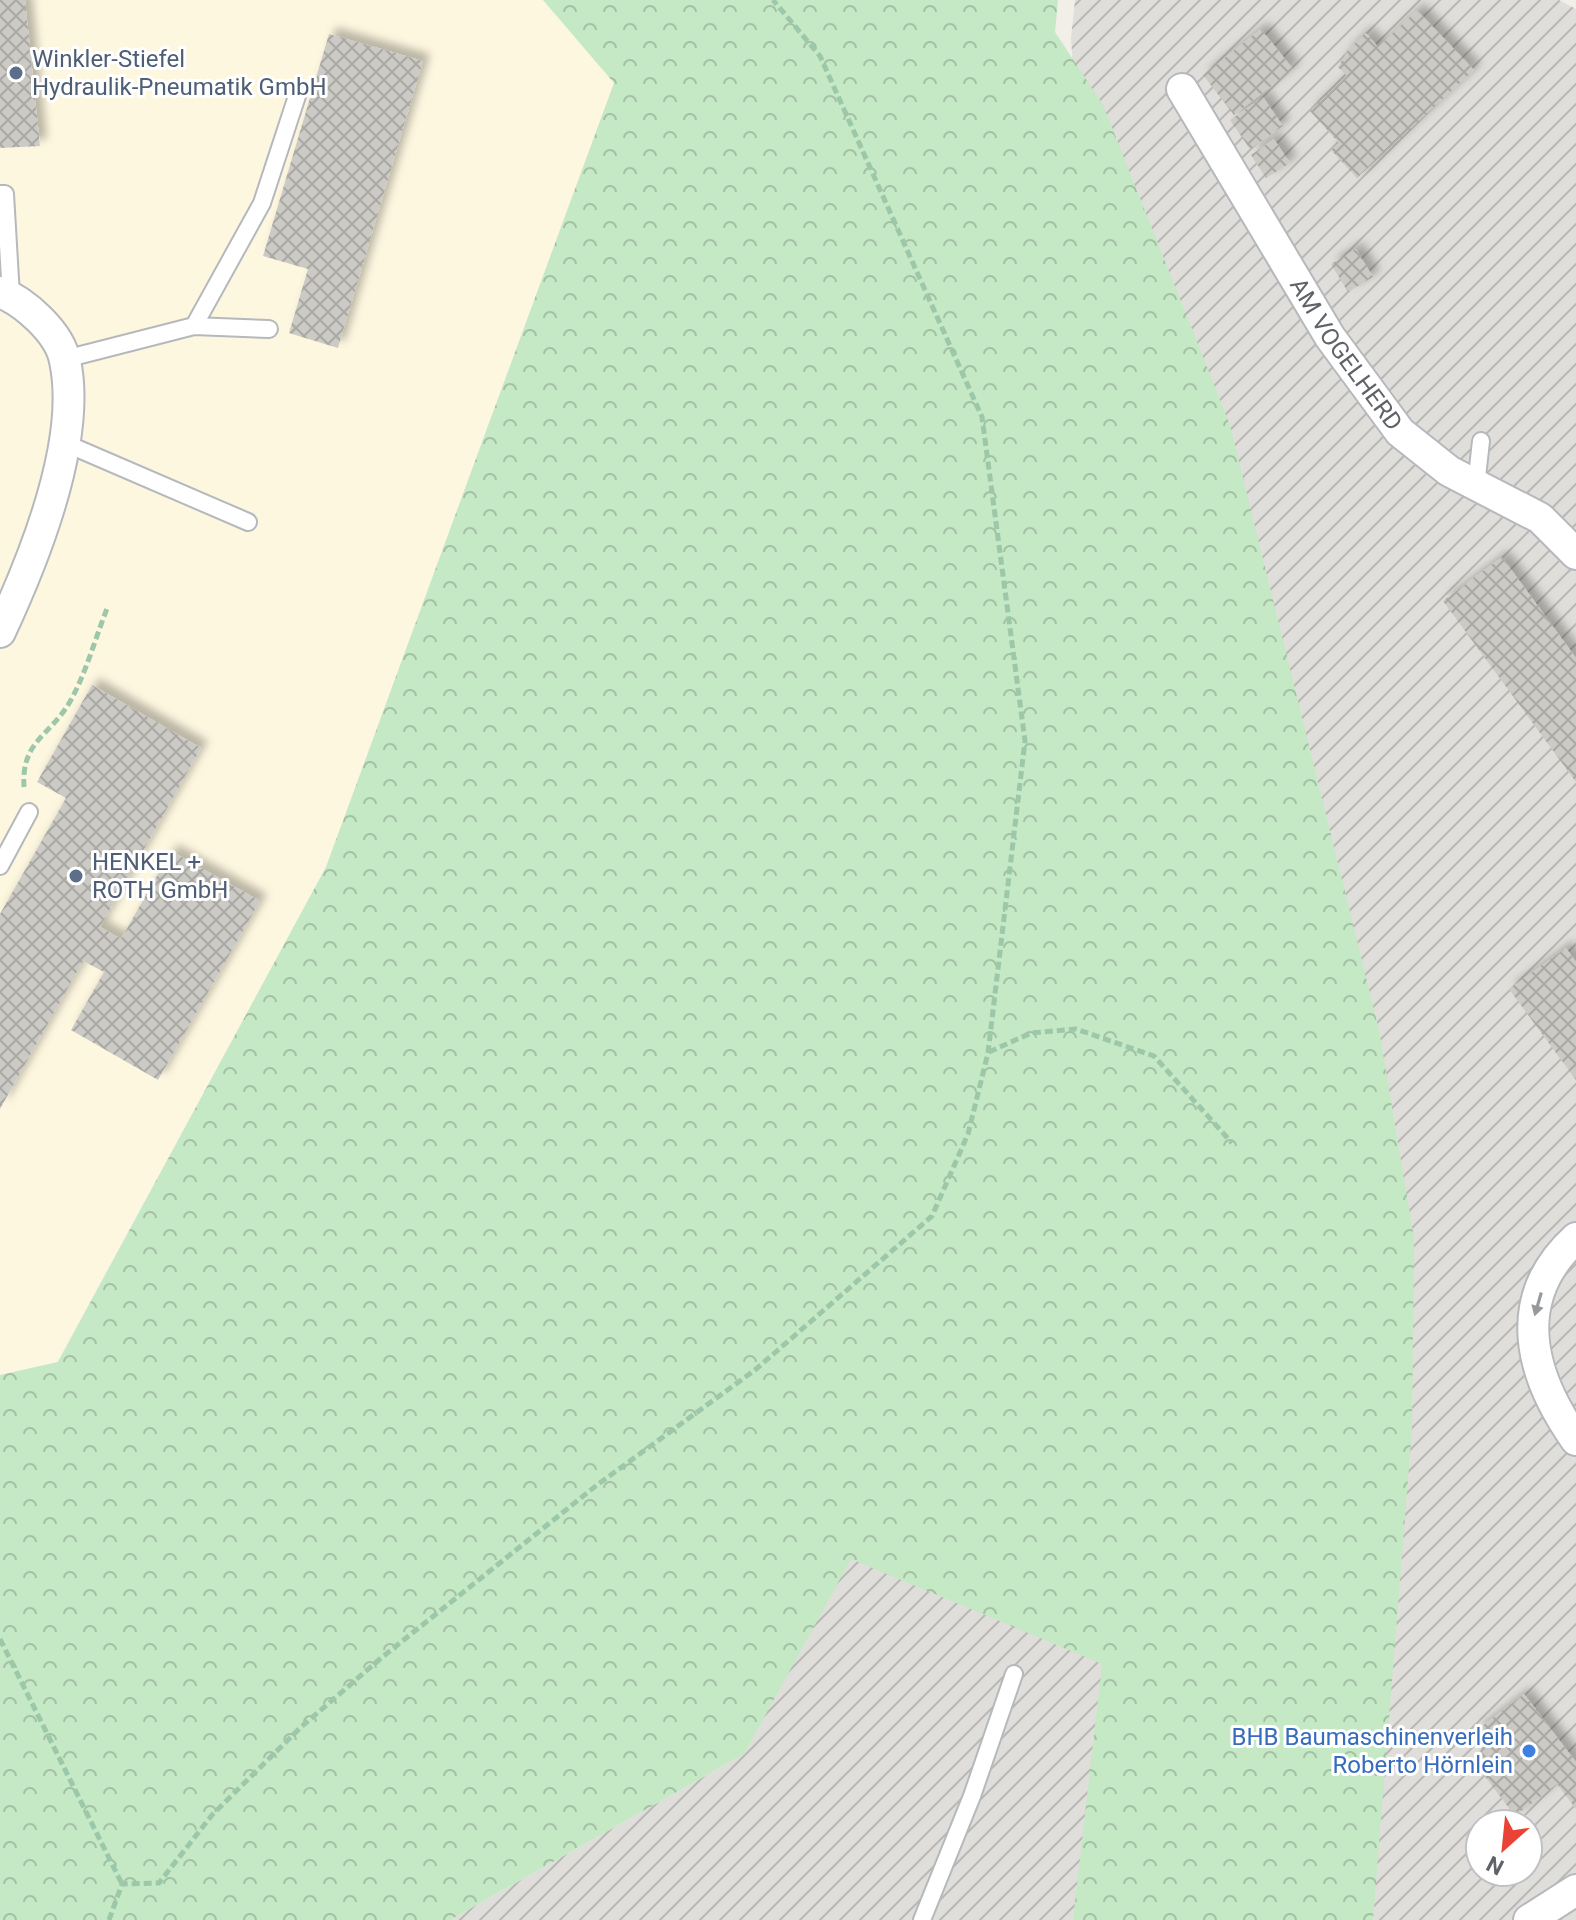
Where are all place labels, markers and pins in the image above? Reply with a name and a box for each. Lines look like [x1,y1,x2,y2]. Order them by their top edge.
place label: Winkler-Stiefel Hydraulik-Pneumatik GmbH [32,45,327,101]
marker: Winkler-Stiefel Hydraulik-Pneumatik GmbH [7,64,25,82]
place label: HENKEL + ROTH GmbH [92,848,228,904]
marker: HENKEL + ROTH GmbH [67,867,85,885]
place label: BHB Baumaschinenverleih Roberto Hörnlein [1231,1723,1513,1779]
marker: BHB Baumaschinenverleih Roberto Hörnlein [1520,1742,1538,1760]

